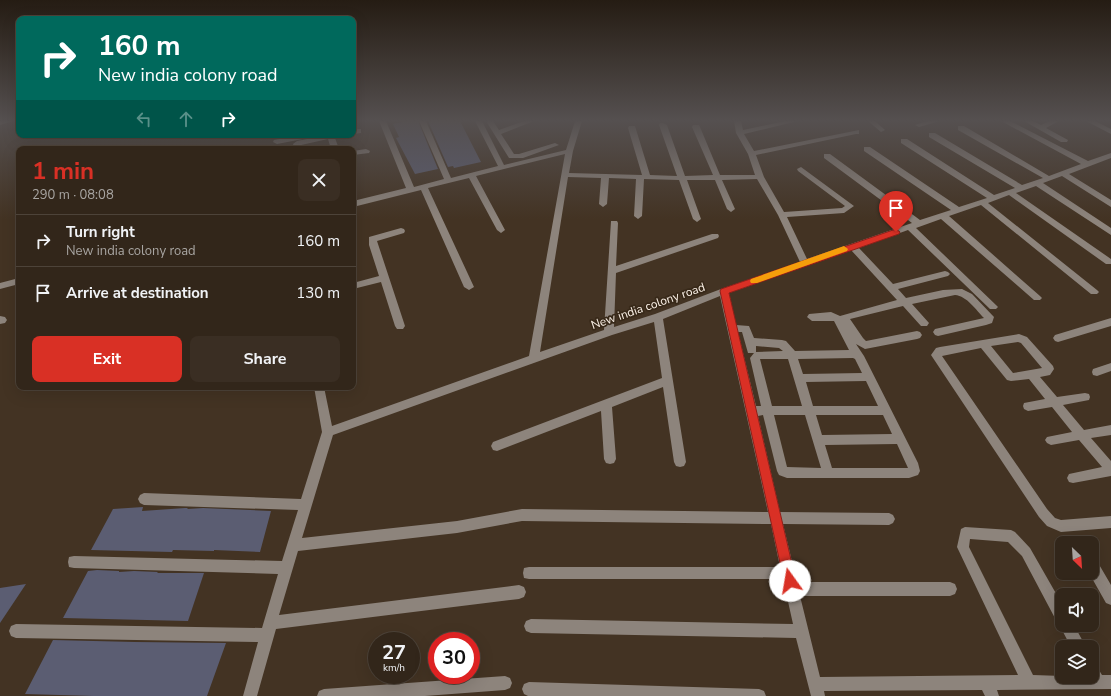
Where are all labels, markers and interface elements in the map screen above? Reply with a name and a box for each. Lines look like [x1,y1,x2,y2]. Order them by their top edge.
text: 160 m [98,27,181,65]
icon: right [32,32,84,84]
text: New india colony road [98,63,278,87]
icon: left [133,108,155,130]
icon: ahead [175,108,197,130]
icon: right [217,108,239,130]
text: 1 min [32,155,94,187]
button: close [298,159,340,201]
text: 290 m · 08:08 [32,186,114,204]
pin [879,191,913,232]
icon: arrive [885,197,907,219]
text: Turn right [66,222,135,242]
icon: right [32,230,54,252]
text: 160 m [296,231,340,251]
text: New india colony road [66,242,196,260]
street label: New india colony road [589,279,707,333]
icon: arrive [32,282,54,304]
text: Arrive at destination [66,283,209,303]
text: 130 m [296,283,340,303]
button: Exit [32,336,182,382]
button: Share [190,336,340,382]
north arrow [1055,536,1099,580]
map controls [1055,536,1099,684]
position arrow [769,560,811,602]
button: sound [1055,588,1099,632]
speed limit sign: 30 [428,632,480,684]
text: 27 [382,639,406,666]
button: layers [1055,640,1099,684]
text: km/h [383,661,405,675]

